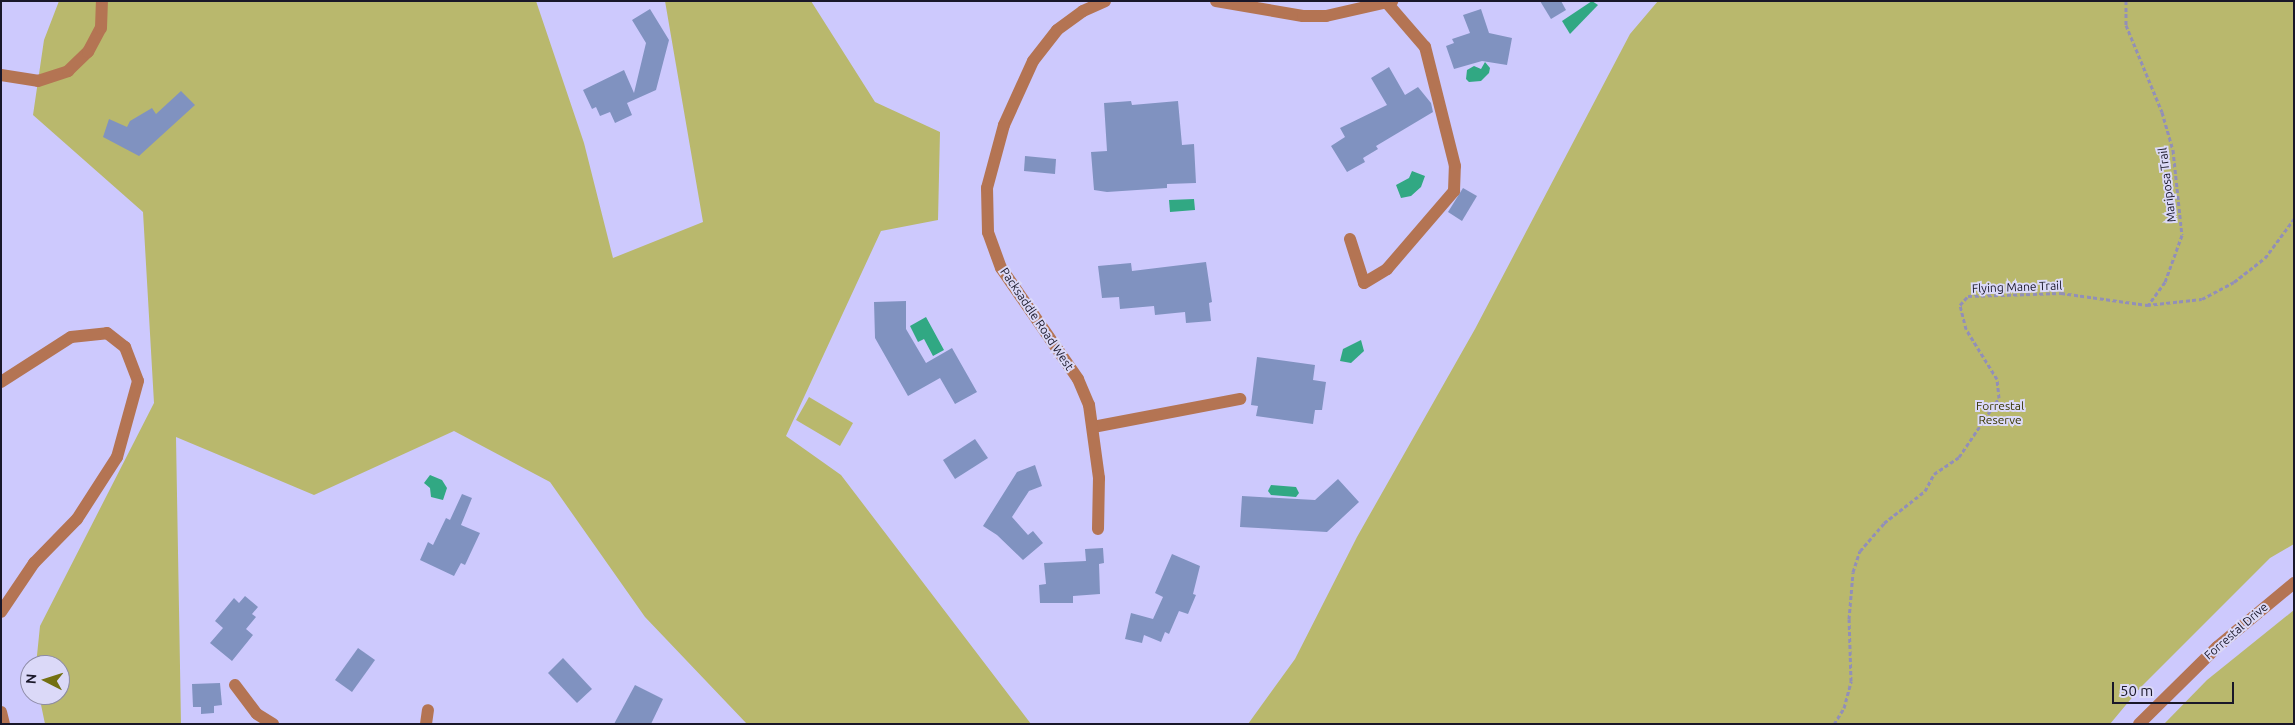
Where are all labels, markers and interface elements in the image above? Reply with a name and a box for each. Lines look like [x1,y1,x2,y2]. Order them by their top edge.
street label: Mariposa Trail [2155,147,2179,223]
street label: Packsaddle Road West [997,265,1077,373]
street label: Flying Mane Trail [1972,278,2062,296]
park label: Forrestal Reserve [1976,399,2024,427]
street label: Forrestal Drive [2201,600,2271,662]
north arrow [20,655,70,705]
scale bar [2115,672,2238,704]
text: N [23,673,39,685]
text: 50 m [2120,682,2153,699]

